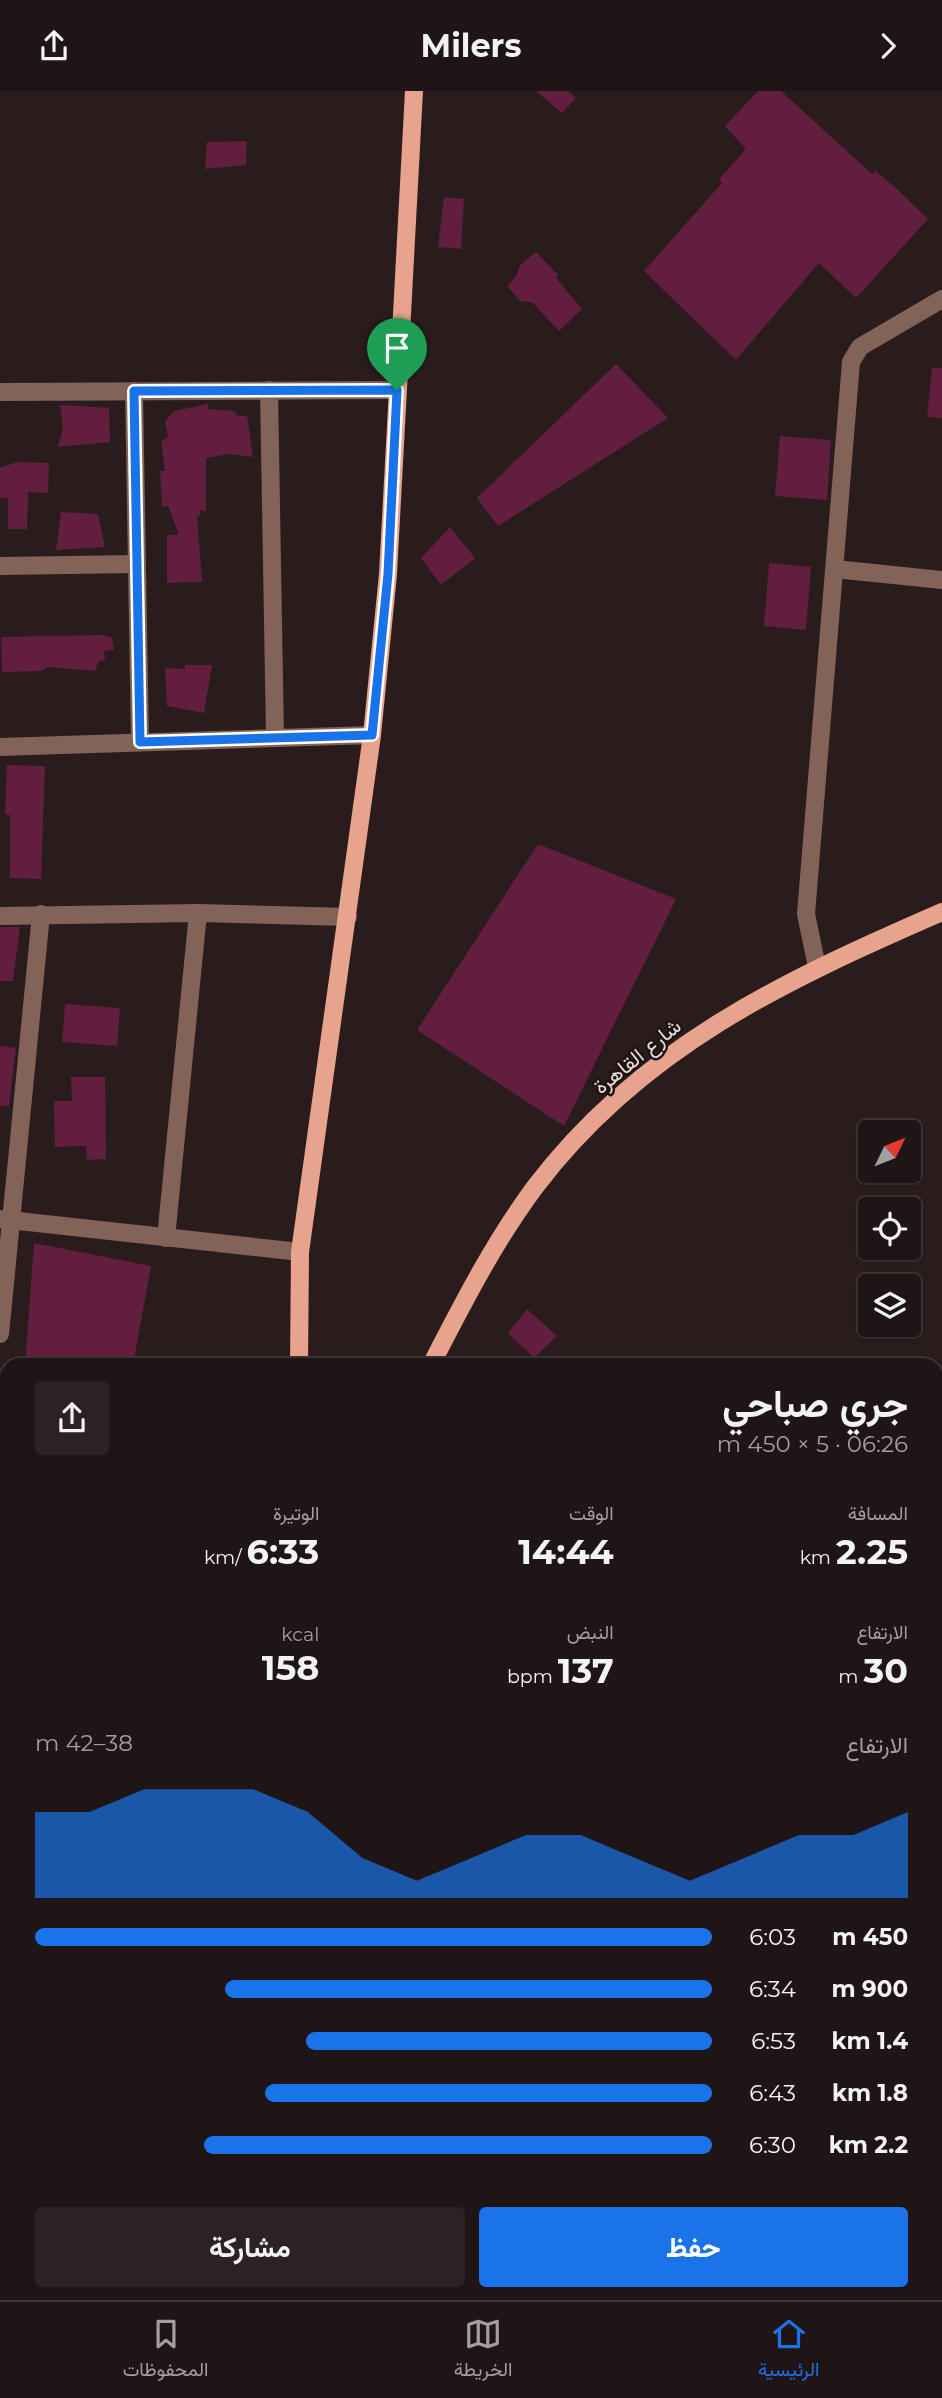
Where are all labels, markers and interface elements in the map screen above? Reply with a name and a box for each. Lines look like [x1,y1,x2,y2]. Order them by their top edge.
text: Milers [421,26,521,65]
icon: share [35,27,73,65]
icon: forward [869,27,907,65]
pin [367,318,427,390]
icon: arrive [378,329,416,367]
street label: شارع القاهرة [588,1013,687,1100]
north arrow [858,1120,920,1183]
map controls [858,1120,921,1337]
button: locate [858,1197,921,1260]
button: layers [858,1274,921,1337]
text: جري صباحي [722,1380,908,1427]
button: share [35,1381,109,1455]
text: 06:26 · 5 × 450 m [717,1430,908,1458]
text: الوتيرة [273,1502,319,1525]
text: الوقت [569,1502,614,1525]
text: المسافة [848,1502,908,1525]
text: 6:33 [247,1530,319,1573]
text: 14:44 [518,1530,614,1573]
text: 2.25 [836,1530,908,1573]
text: /km [204,1546,247,1569]
text: km [800,1546,836,1569]
text: النبض [567,1621,614,1644]
text: الارتفاع [856,1621,908,1644]
text: kcal [281,1623,319,1646]
text: 158 [262,1646,319,1689]
text: 137 [558,1649,614,1692]
text: 30 [864,1649,908,1692]
text: bpm [507,1665,558,1688]
text: m [838,1665,864,1688]
text: 38–42 m [35,1729,133,1757]
text: الارتفاع [846,1731,908,1759]
text: 6:03 [749,1923,796,1951]
text: 450 m [832,1923,908,1951]
text: 6:34 [749,1975,796,2003]
text: 900 m [831,1975,908,2003]
text: 6:53 [751,2027,796,2055]
text: 1.4 km [831,2027,908,2055]
text: 6:43 [749,2079,796,2107]
text: 1.8 km [832,2079,908,2107]
text: 6:30 [749,2131,796,2159]
text: 2.2 km [829,2131,908,2159]
button: مشاركة [35,2207,465,2287]
button: حفظ [479,2207,908,2287]
tab: المحفوظات [123,2315,208,2386]
tab: الخريطة [454,2315,512,2386]
tab: الرئيسية [758,2315,819,2386]

